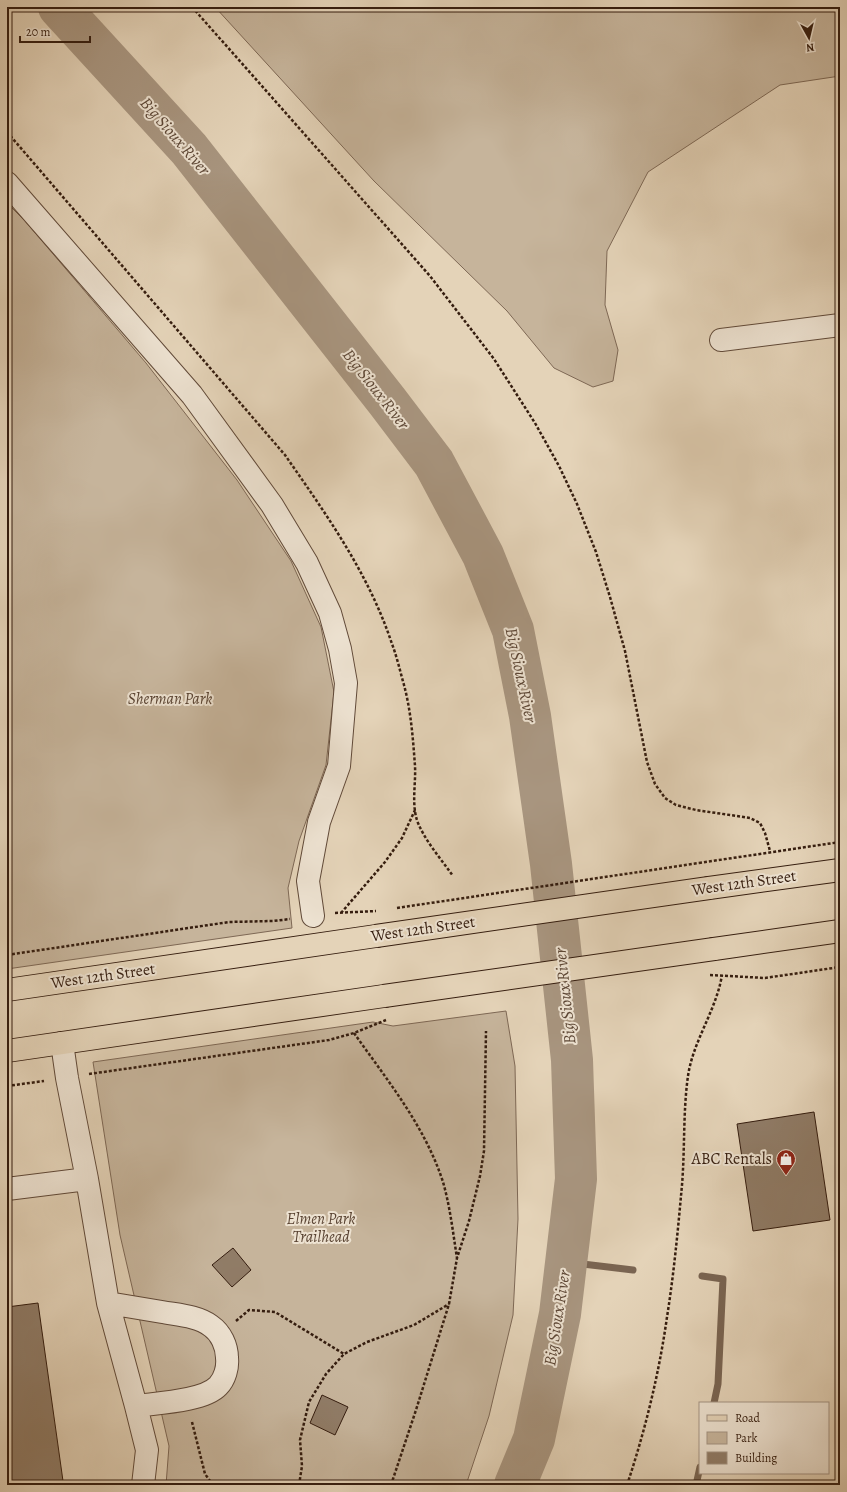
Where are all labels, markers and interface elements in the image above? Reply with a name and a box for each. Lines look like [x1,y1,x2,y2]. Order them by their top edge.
scale bar [20,18,90,44]
north arrow [789,18,829,58]
text: 20 m [26,24,50,40]
text: N [805,39,815,55]
water label: Big Sioux River [135,92,216,181]
water label: Big Sioux River [337,344,415,435]
water label: Big Sioux River [500,625,543,726]
park label: Sherman Park [128,688,212,710]
street label: West 12th Street [689,865,798,901]
street label: West 12th Street [368,911,477,947]
water label: Big Sioux River [548,946,581,1045]
street label: West 12th Street [48,958,157,994]
place label: ABC Rentals [691,1148,772,1170]
shop icon: ABC Rentals [775,1148,797,1176]
park label: Elmen Park Trailhead [287,1208,356,1248]
water label: Big Sioux River [538,1267,576,1367]
legend [699,1402,829,1474]
text: Road [735,1410,761,1426]
text: Park [735,1430,758,1446]
text: Building [735,1450,777,1466]

